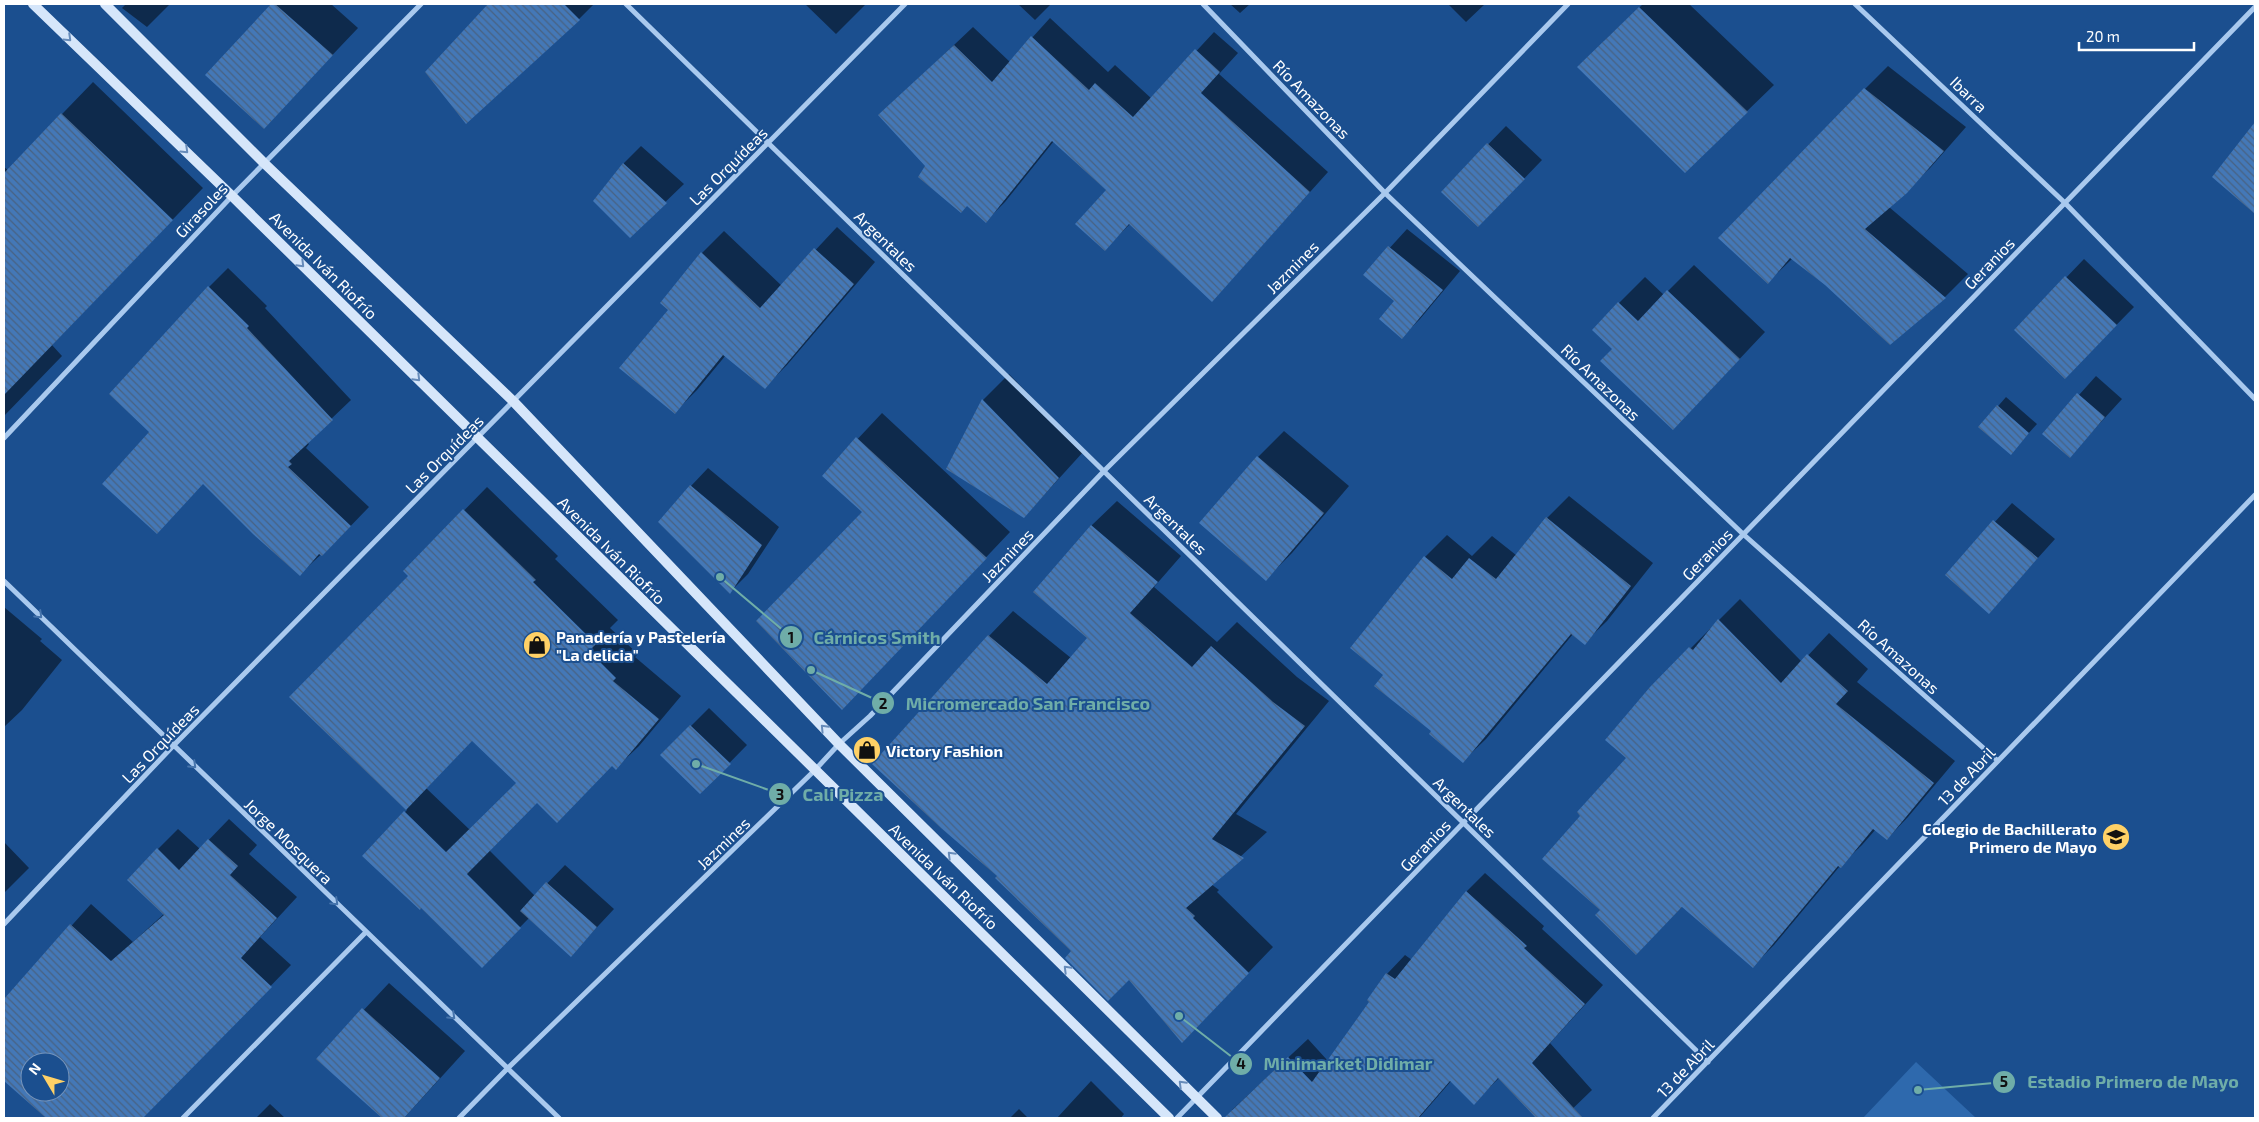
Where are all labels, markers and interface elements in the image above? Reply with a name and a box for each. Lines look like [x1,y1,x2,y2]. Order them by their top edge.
scale bar [2079,20,2194,52]
text: 20 m [2086,27,2120,45]
one-way arrow [62,32,71,41]
street label: Río Amazonas [1270,56,1354,142]
street label: Ibarra [1947,72,1991,116]
street label: Las Orquídeas [685,123,771,209]
one-way arrow [179,144,188,153]
street label: Girasoles [171,179,231,241]
street label: Avenida Iván Riofrío [266,207,382,323]
street label: Argentales [851,207,921,275]
street label: Geranios [1960,233,2018,293]
street label: Jazmines [1262,237,1322,297]
one-way arrow [295,258,304,267]
street label: Río Amazonas [1558,340,1644,424]
one-way arrow [411,372,420,381]
street label: Las Orquídeas [401,411,487,497]
street label: Argentales [1141,490,1211,558]
street label: Avenida Iván Riofrío [554,492,670,608]
street label: Geranios [1678,524,1736,584]
street label: Jazmines [977,525,1037,585]
one-way arrow [33,609,42,618]
street label: Río Amazonas [1855,615,1943,697]
callout: Cárnicos Smith [778,621,950,654]
text: Cárnicos Smith [814,626,941,648]
place label: Panadería y Pastelería "La delicia" [556,627,726,664]
text: 1 [788,628,794,646]
shop icon: Panadería y Pastelería "La delicia" [522,630,552,660]
callout: Micromercado San Francisco [870,687,1160,720]
text: Micromercado San Francisco [906,692,1150,714]
text: 2 [879,694,888,712]
street label: Las Orquídeas [118,700,202,786]
one-way arrow [821,724,830,733]
shop icon: Victory Fashion [852,735,882,765]
place label: Victory Fashion [886,741,1003,761]
street label: 13 de Abril [1933,743,1999,809]
one-way arrow [187,759,196,768]
street label: Argentales [1430,773,1500,841]
callout: Cali Pizza [767,778,893,811]
text: Cali Pizza [803,783,883,805]
text: 3 [776,785,784,803]
street label: Jorge Mosquera [241,794,337,888]
street label: Jazmines [693,813,753,873]
street label: Geranios [1396,815,1454,875]
street label: Avenida Iván Riofrío [886,819,1002,933]
place label: Colegio de Bachillerato Primero de Mayo [1922,819,2097,857]
school or university icon: Colegio de Bachillerato Primero de Mayo [2101,822,2131,852]
one-way arrow [948,852,957,861]
one-way arrow [329,897,338,906]
one-way arrow [1064,966,1073,975]
one-way arrow [446,1010,455,1019]
street label: 13 de Abril [1652,1035,1718,1101]
callout: Minimarket Didimar [1229,1047,1443,1080]
north arrow [20,1052,70,1102]
text: Minimarket Didimar [1264,1052,1433,1074]
text: 4 [1236,1054,1246,1072]
text: N [25,1059,44,1078]
callout: Estadio Primero de Mayo [1992,1065,2249,1098]
text: Estadio Primero de Mayo [2027,1070,2239,1092]
text: 5 [2000,1072,2008,1090]
one-way arrow [1179,1081,1188,1090]

